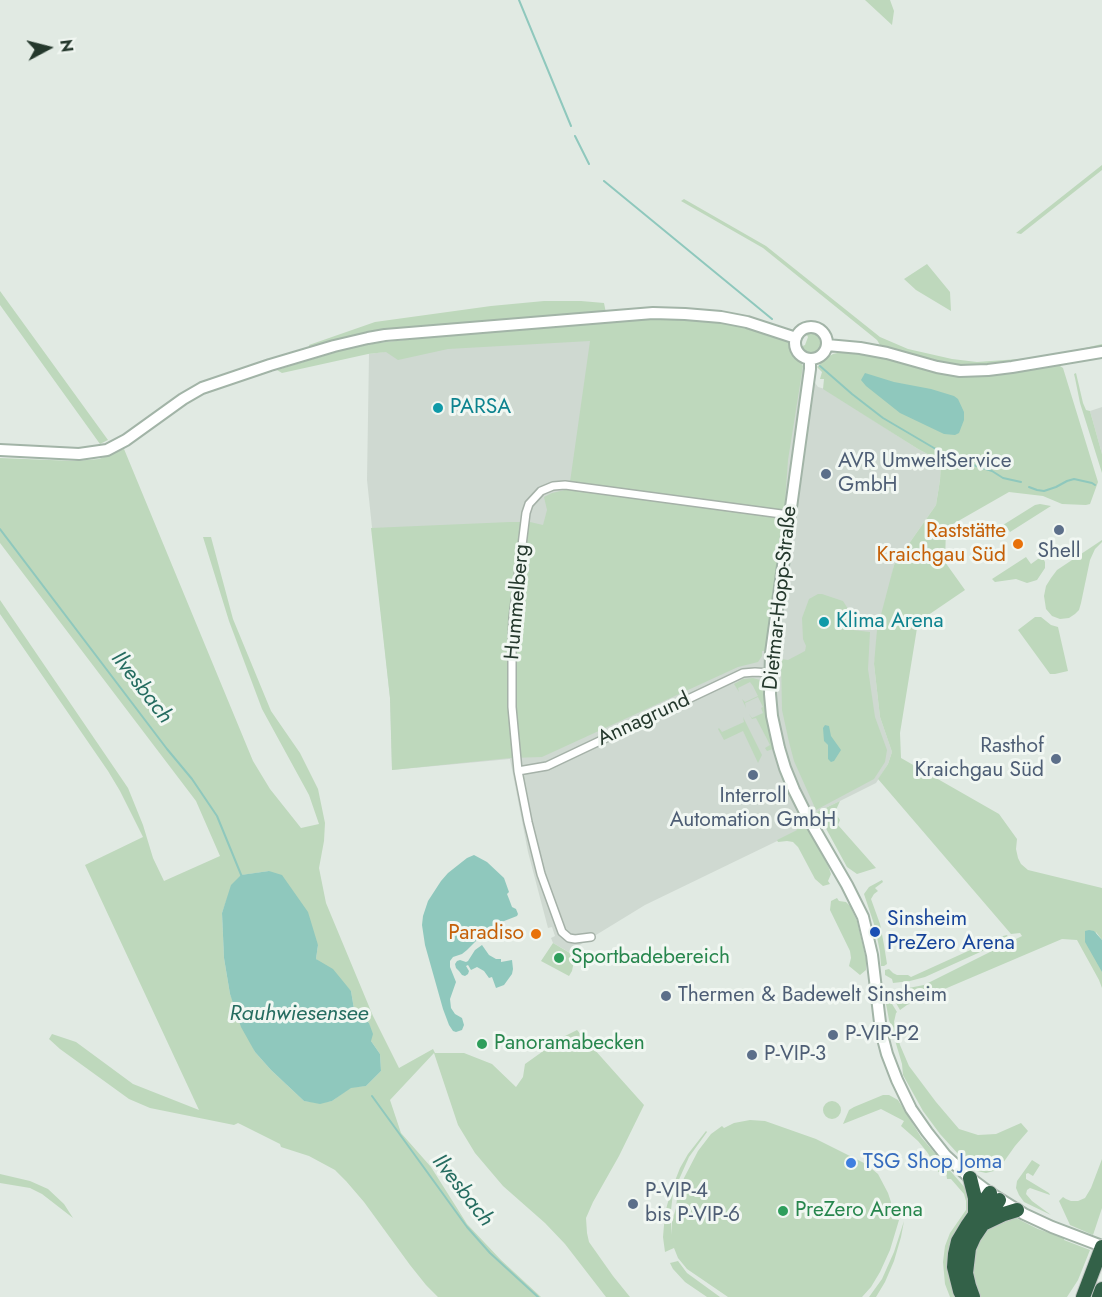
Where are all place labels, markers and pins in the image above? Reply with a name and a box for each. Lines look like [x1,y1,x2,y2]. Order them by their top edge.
place label: PARSA [450,395,511,421]
marker: PARSA [431,401,445,415]
place label: AVR UmweltService GmbH [838,449,1011,499]
marker: AVR UmweltService GmbH [819,467,833,481]
place label: Raststätte Kraichgau Süd [876,519,1006,569]
marker: Shell [1052,523,1066,537]
marker: Raststätte Kraichgau Süd [1011,537,1025,551]
place label: Shell [1037,539,1081,565]
place label: Klima Arena [836,609,944,635]
marker: Klima Arena [817,615,831,629]
place label: Rasthof Kraichgau Süd [914,734,1044,784]
marker: Rasthof Kraichgau Süd [1049,752,1063,766]
marker: Interroll Automation GmbH [746,768,760,782]
place label: Interroll Automation GmbH [670,784,836,834]
place label: Sinsheim PreZero Arena [887,907,1015,957]
place label: Paradiso [448,921,524,947]
marker: Sinsheim PreZero Arena [868,925,882,939]
marker: Paradiso [529,927,543,941]
place label: Sportbadebereich [571,945,730,971]
marker: Sportbadebereich [552,951,566,965]
place label: Thermen & Badewelt Sinsheim [678,983,947,1009]
marker: Thermen & Badewelt Sinsheim [659,989,673,1003]
place label: P-VIP-P2 [845,1022,919,1048]
marker: P-VIP-P2 [826,1028,840,1042]
place label: Panoramabecken [494,1031,645,1057]
marker: Panoramabecken [475,1037,489,1051]
place label: P-VIP-3 [764,1042,826,1068]
marker: P-VIP-3 [745,1048,759,1062]
place label: TSG Shop Joma [863,1150,1002,1176]
marker: TSG Shop Joma [844,1156,858,1170]
place label: P-VIP-4 bis P-VIP-6 [645,1179,740,1229]
marker: P-VIP-4 bis P-VIP-6 [626,1197,640,1211]
place label: PreZero Arena [795,1198,923,1224]
marker: PreZero Arena [776,1204,790,1218]

